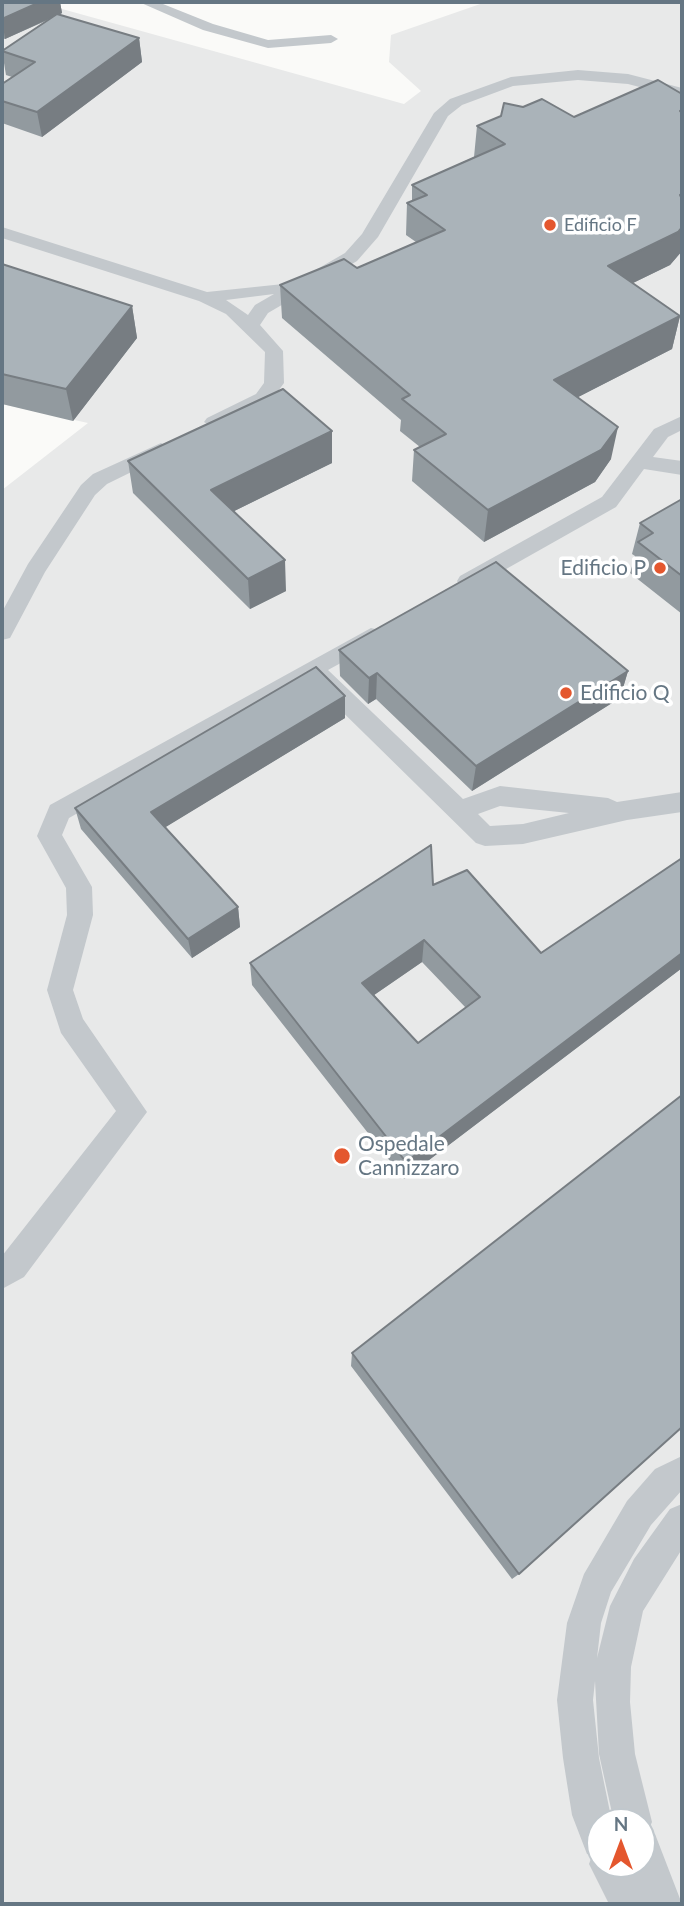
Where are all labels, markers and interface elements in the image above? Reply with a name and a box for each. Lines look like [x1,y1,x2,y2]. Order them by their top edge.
place label: Edificio F [564,214,637,236]
marker: Edificio F [542,217,558,233]
place label: Edificio P [561,555,646,581]
marker: Edificio P [652,560,668,576]
place label: Edificio Q [580,680,670,706]
marker: Edificio Q [558,685,574,701]
place label: Ospedale Cannizzaro [358,1131,459,1181]
marker: Ospedale Cannizzaro [332,1146,352,1166]
north arrow [586,1808,656,1878]
text: N [614,1812,628,1835]

